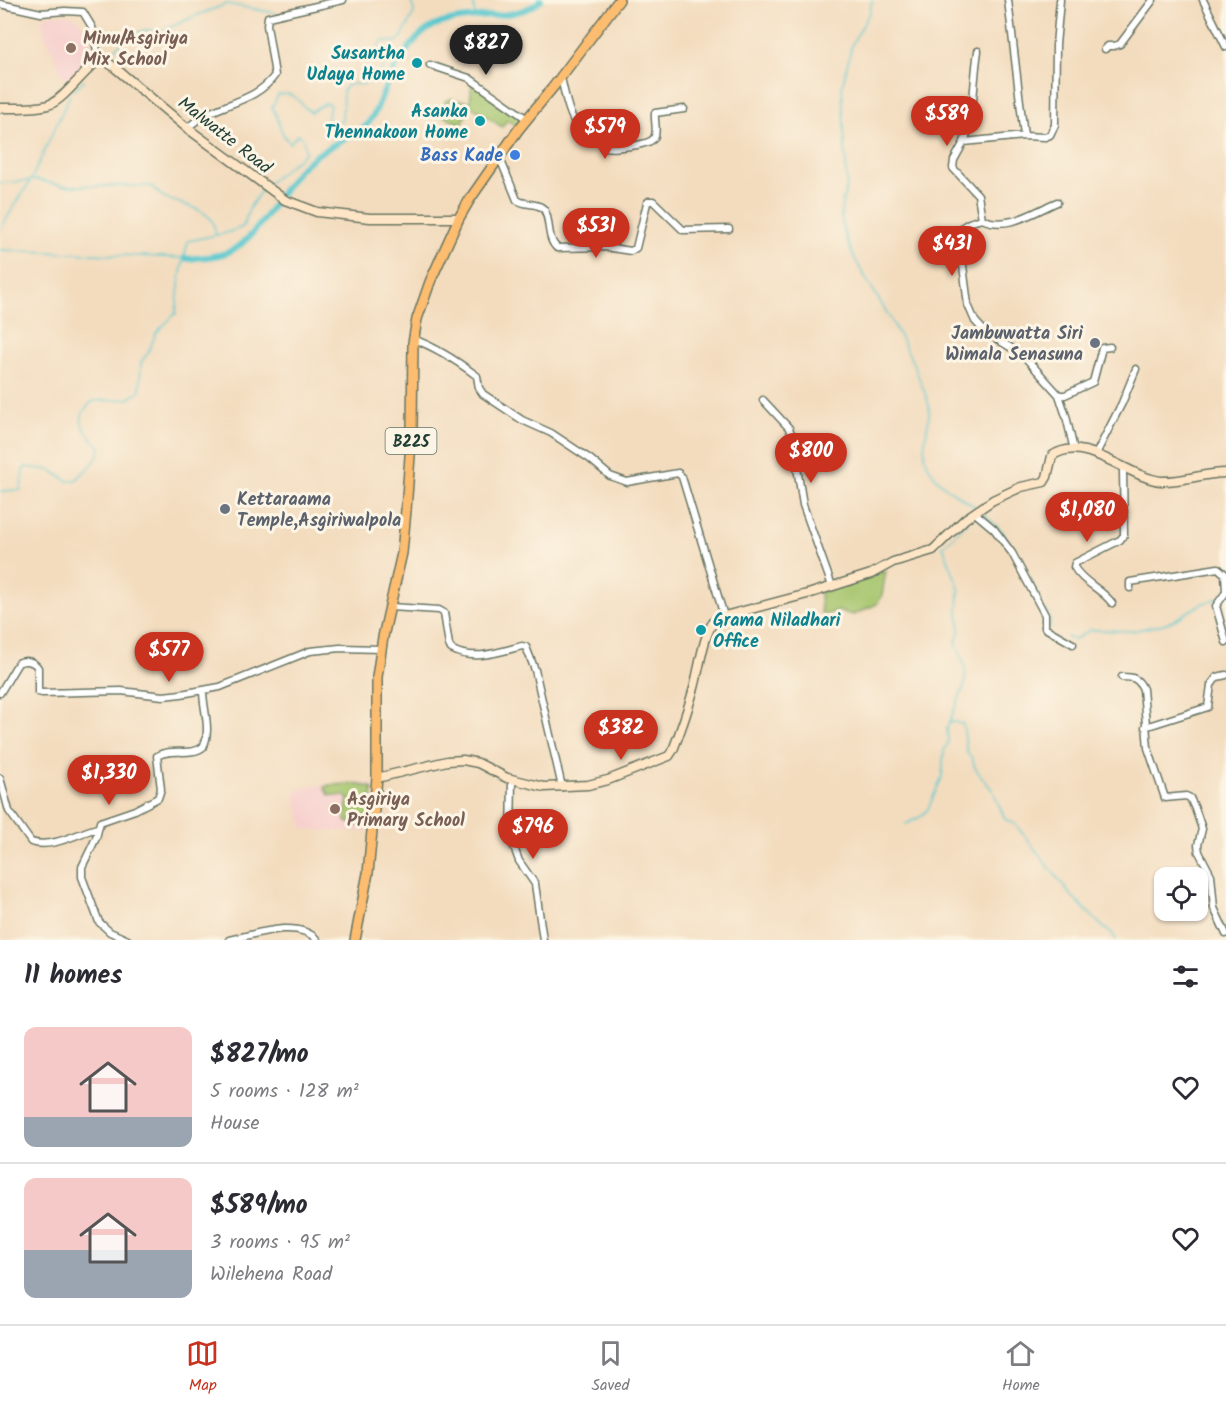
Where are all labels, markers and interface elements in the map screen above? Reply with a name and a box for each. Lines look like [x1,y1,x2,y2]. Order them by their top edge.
place label: Minu/Asgiriya Mix School [83,25,188,75]
pin: $827 [450,25,522,76]
text: $827 [464,28,508,60]
place label: Susantha Udaya Home [306,40,405,90]
marker: Minu/Asgiriya Mix School [64,41,78,55]
marker: Susantha Udaya Home [410,56,424,70]
street label: Malwatte Road [171,90,278,183]
pin: $589 [911,96,983,147]
place label: Asanka Thennakoon Home [325,98,468,148]
text: $589 [925,99,969,131]
pin: $579 [569,109,641,160]
text: $579 [584,112,626,144]
marker: Asanka Thennakoon Home [473,114,487,128]
place label: Bass Kade [420,142,503,171]
marker: Bass Kade [508,148,522,162]
pin: $531 [560,208,632,259]
text: $531 [577,211,615,243]
pin: $431 [916,226,988,277]
text: $431 [932,229,972,261]
place label: Jambuwatta Siri Wimala Senasuna [945,320,1083,370]
marker: Jambuwatta Siri Wimala Senasuna [1088,336,1102,350]
road number: B225 [386,428,436,454]
pin: $800 [775,433,847,484]
text: $800 [789,436,833,468]
place label: Kettaraama Temple,Asgiriwalpola [237,486,401,536]
pin: $1,080 [1038,492,1136,543]
text: $1,080 [1059,495,1115,527]
marker: Kettaraama Temple,Asgiriwalpola [218,502,232,516]
place label: Grama Niladhari Office [713,607,841,657]
marker: Grama Niladhari Office [694,623,708,637]
pin: $577 [133,632,205,683]
text: $577 [149,635,189,667]
pin: $382 [585,710,657,761]
text: $382 [598,713,644,745]
pin: $1,330 [60,755,158,806]
text: $1,330 [81,758,137,790]
place label: Asgiriya Primary School [347,786,465,836]
marker: Asgiriya Primary School [328,802,342,816]
pin: $796 [497,809,569,860]
text: $796 [512,812,554,844]
map controls [1154,867,1208,921]
button: locate [1154,867,1208,921]
text: 11 homes [24,955,122,997]
icon: filters [1169,960,1202,993]
text: $827/mo [210,1034,309,1076]
icon: home [72,1051,144,1123]
icon: heart [1169,1071,1202,1104]
text: 5 rooms · 128 m² [210,1076,359,1108]
text: House [210,1108,260,1140]
text: $589/mo [210,1185,308,1227]
icon: home [72,1202,144,1274]
icon: heart [1169,1222,1202,1255]
text: 3 rooms · 95 m² [210,1227,350,1259]
text: Wilehena Road [210,1259,332,1291]
tab: Map [186,1337,219,1398]
tab: Saved [592,1337,630,1398]
tab: Home [1002,1337,1040,1398]

